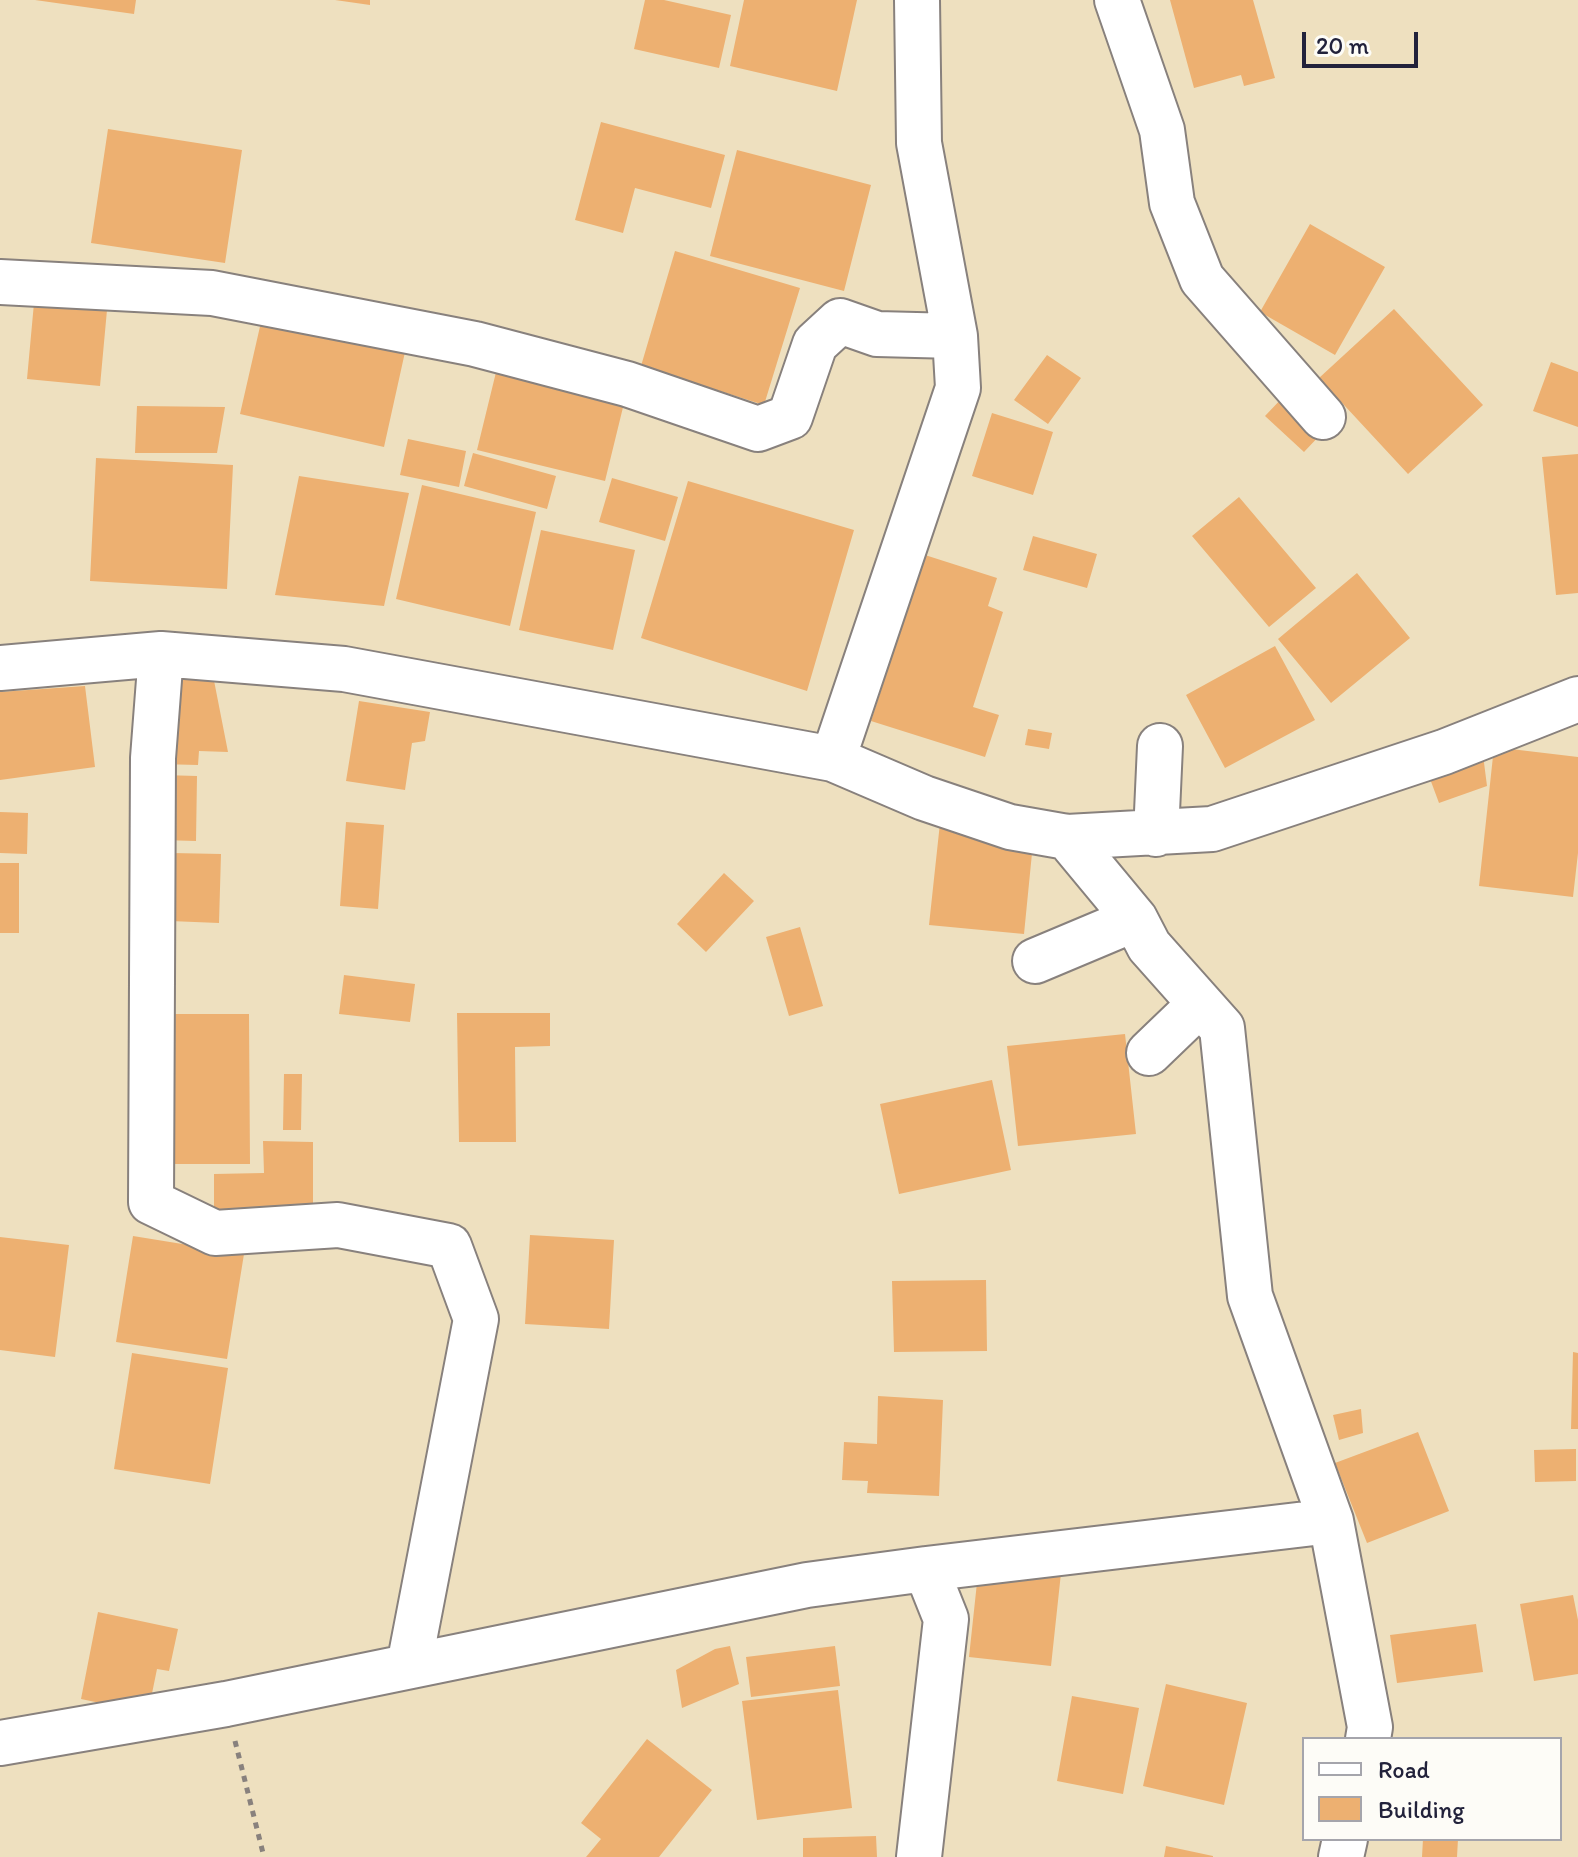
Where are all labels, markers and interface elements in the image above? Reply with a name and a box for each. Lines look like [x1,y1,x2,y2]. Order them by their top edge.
scale bar [1306,16,1422,66]
text: 20 m [1316,31,1369,60]
legend [1302,1737,1562,1841]
text: Road [1378,1755,1430,1784]
text: Building [1378,1795,1465,1824]

